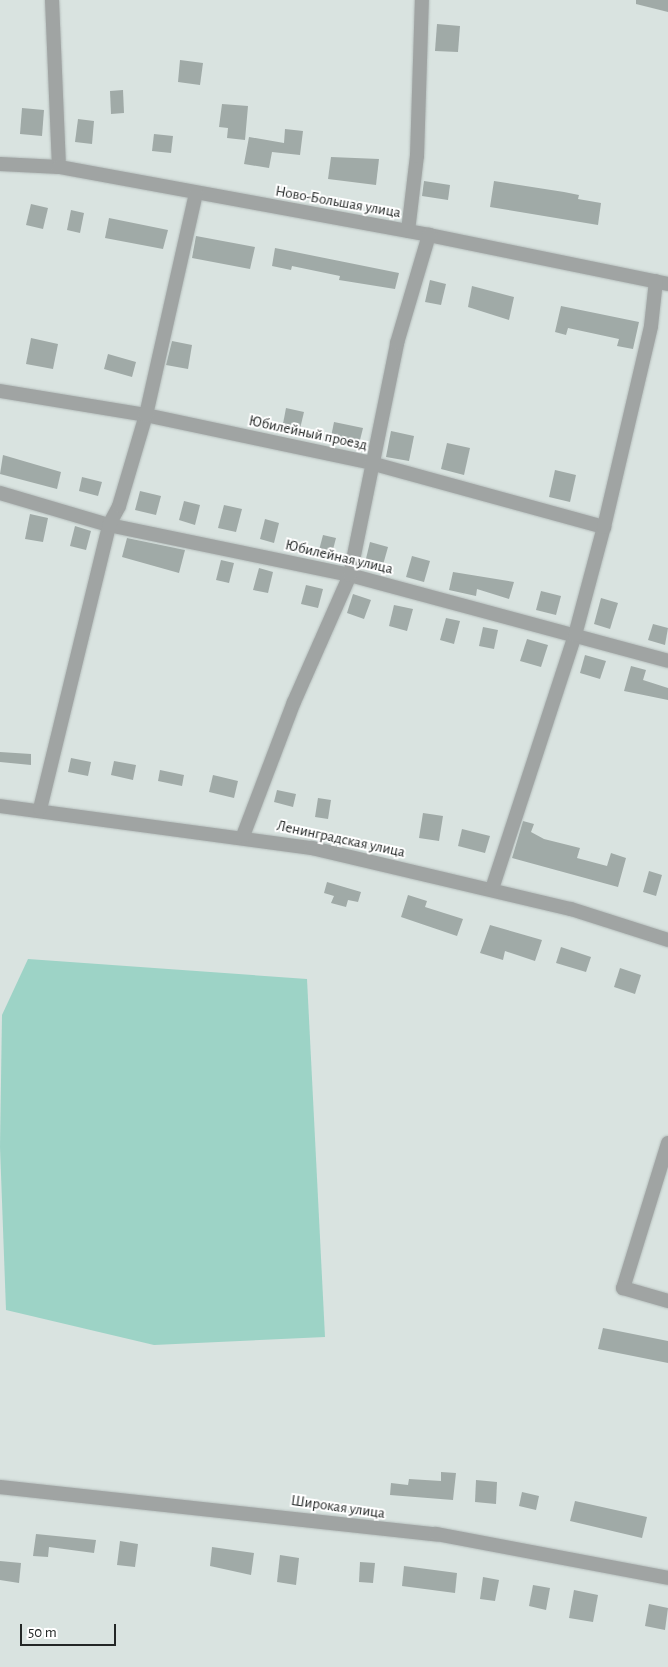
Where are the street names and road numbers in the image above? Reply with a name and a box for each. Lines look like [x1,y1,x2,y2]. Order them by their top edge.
street label: Ново-Большая улица [274,182,402,222]
street label: Юбилейный проезд [247,412,369,454]
street label: Юбилейная улица [283,536,395,578]
street label: Ленинградская улица [275,817,407,861]
street label: Широкая улица [290,1491,386,1523]

